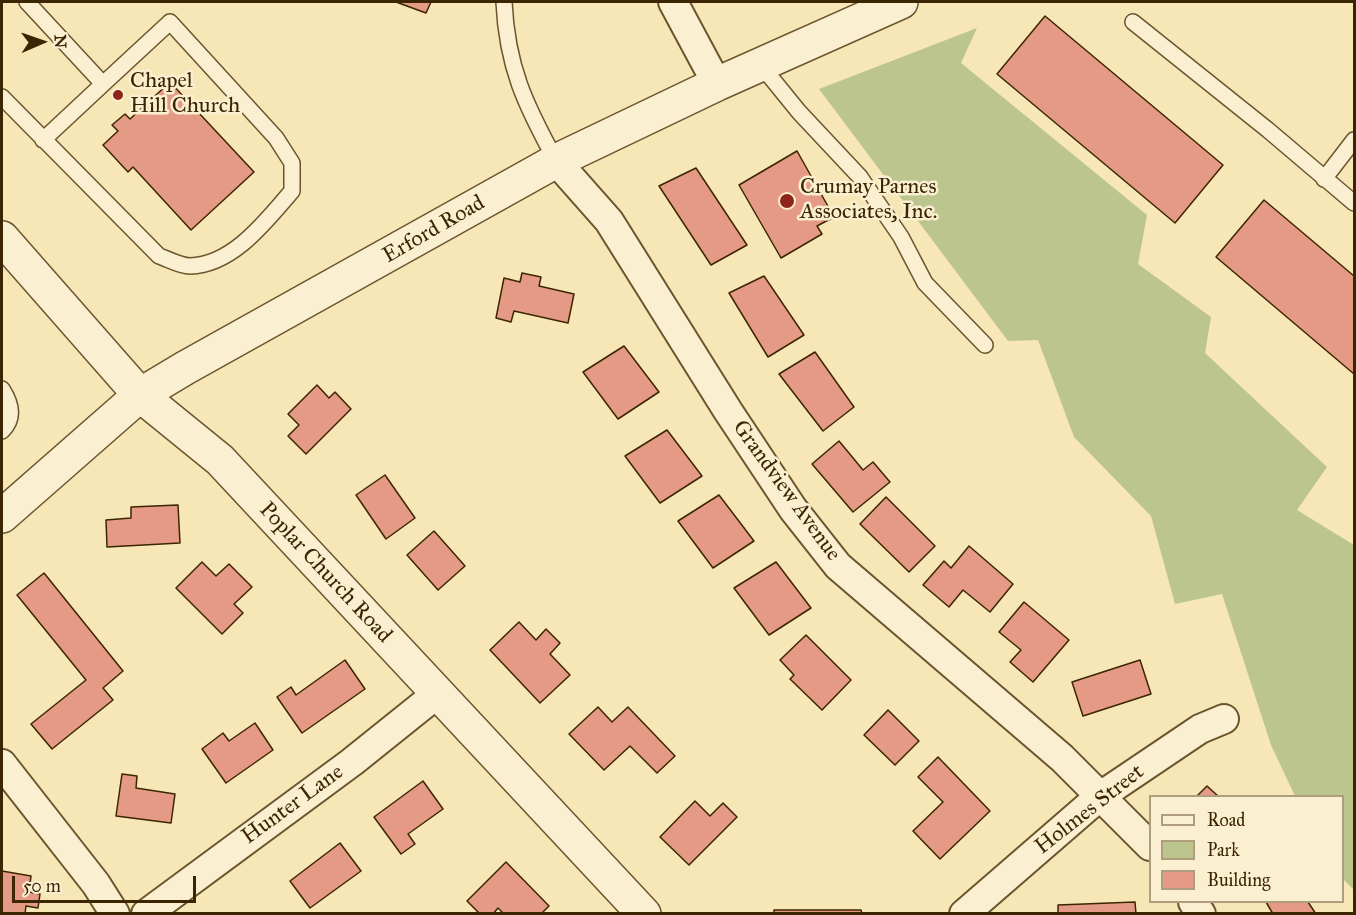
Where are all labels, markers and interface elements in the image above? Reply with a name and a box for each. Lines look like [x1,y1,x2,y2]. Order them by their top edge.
north arrow [12,12,72,72]
text: N [51,34,70,48]
place label: Chapel Hill Church [130,69,240,120]
marker: Chapel Hill Church [111,88,125,102]
place label: Crumay Parnes Associates, Inc. [800,175,937,226]
street label: Erford Road [378,190,490,270]
marker: Crumay Parnes Associates, Inc. [778,192,796,210]
street label: Grandview Avenue [726,416,846,566]
street label: Poplar Church Road [253,497,397,649]
street label: Hunter Lane [237,759,349,851]
street label: Holmes Street [1030,759,1150,861]
legend [1149,795,1344,903]
text: Road [1207,809,1245,831]
text: Park [1207,839,1240,861]
scale bar [15,864,200,902]
text: Building [1207,869,1270,891]
text: 50 m [23,875,61,897]

